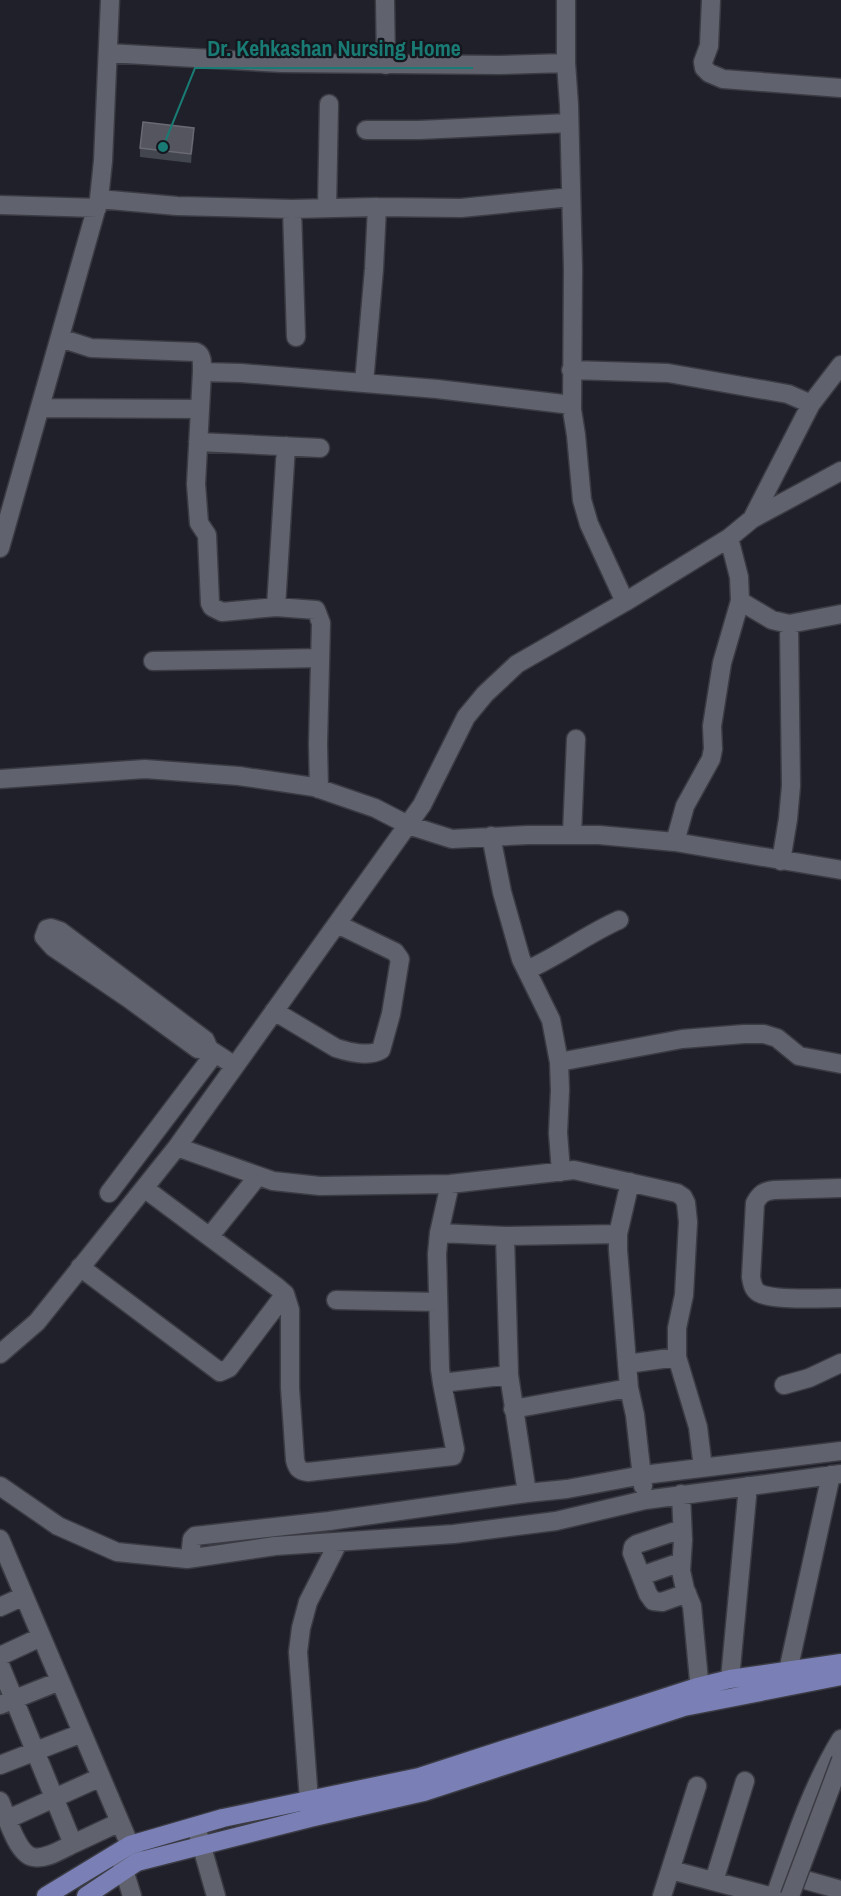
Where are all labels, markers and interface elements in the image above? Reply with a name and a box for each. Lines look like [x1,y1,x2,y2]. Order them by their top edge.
callout: Dr. Kehkashan Nursing Home [195,28,473,68]
text: Dr. Kehkashan Nursing Home [207,33,461,63]

